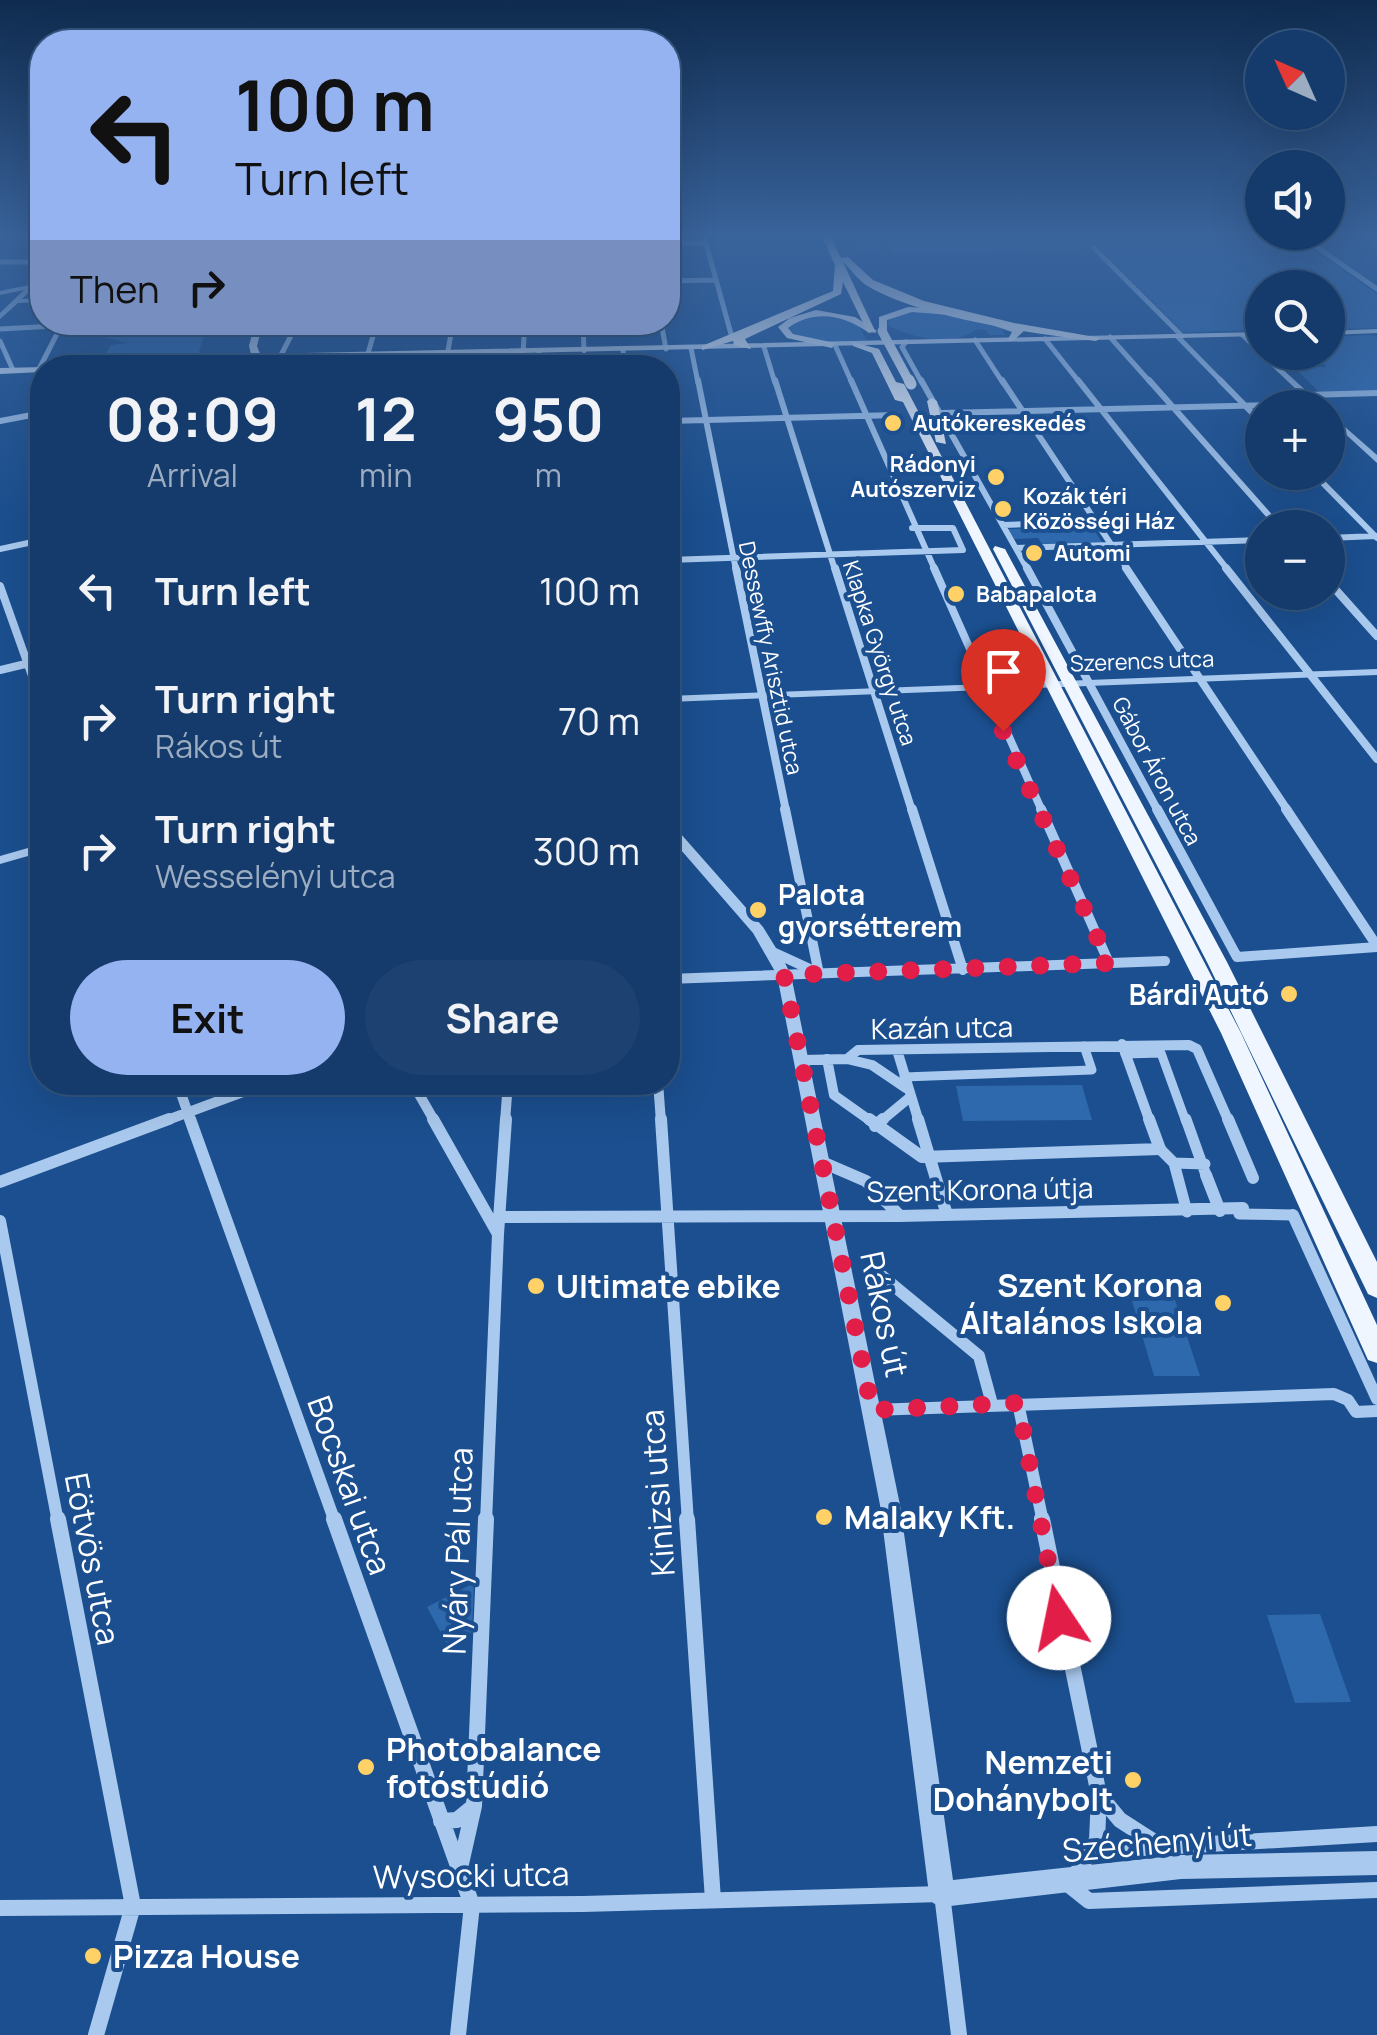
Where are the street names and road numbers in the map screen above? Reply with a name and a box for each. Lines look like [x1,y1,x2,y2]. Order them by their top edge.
street label: Dessewffy Arisztid utca [732,538,810,778]
street label: Klapka György utca [836,557,924,749]
street label: Szerencs utca [1069,643,1215,679]
street label: Gábor Áron utca [1105,692,1209,850]
street label: Kazán utca [871,1007,1013,1047]
street label: Szent Korona útja [866,1168,1094,1210]
street label: Rákos út [850,1247,920,1381]
street label: Bocskai utca [297,1390,403,1580]
street label: Kinizsi utca [629,1408,685,1578]
street label: Nyáry Pál utca [431,1447,483,1655]
street label: Eötvös utca [55,1469,131,1649]
street label: Széchenyi út [1060,1812,1254,1872]
street label: Wysocki utca [372,1851,570,1899]

